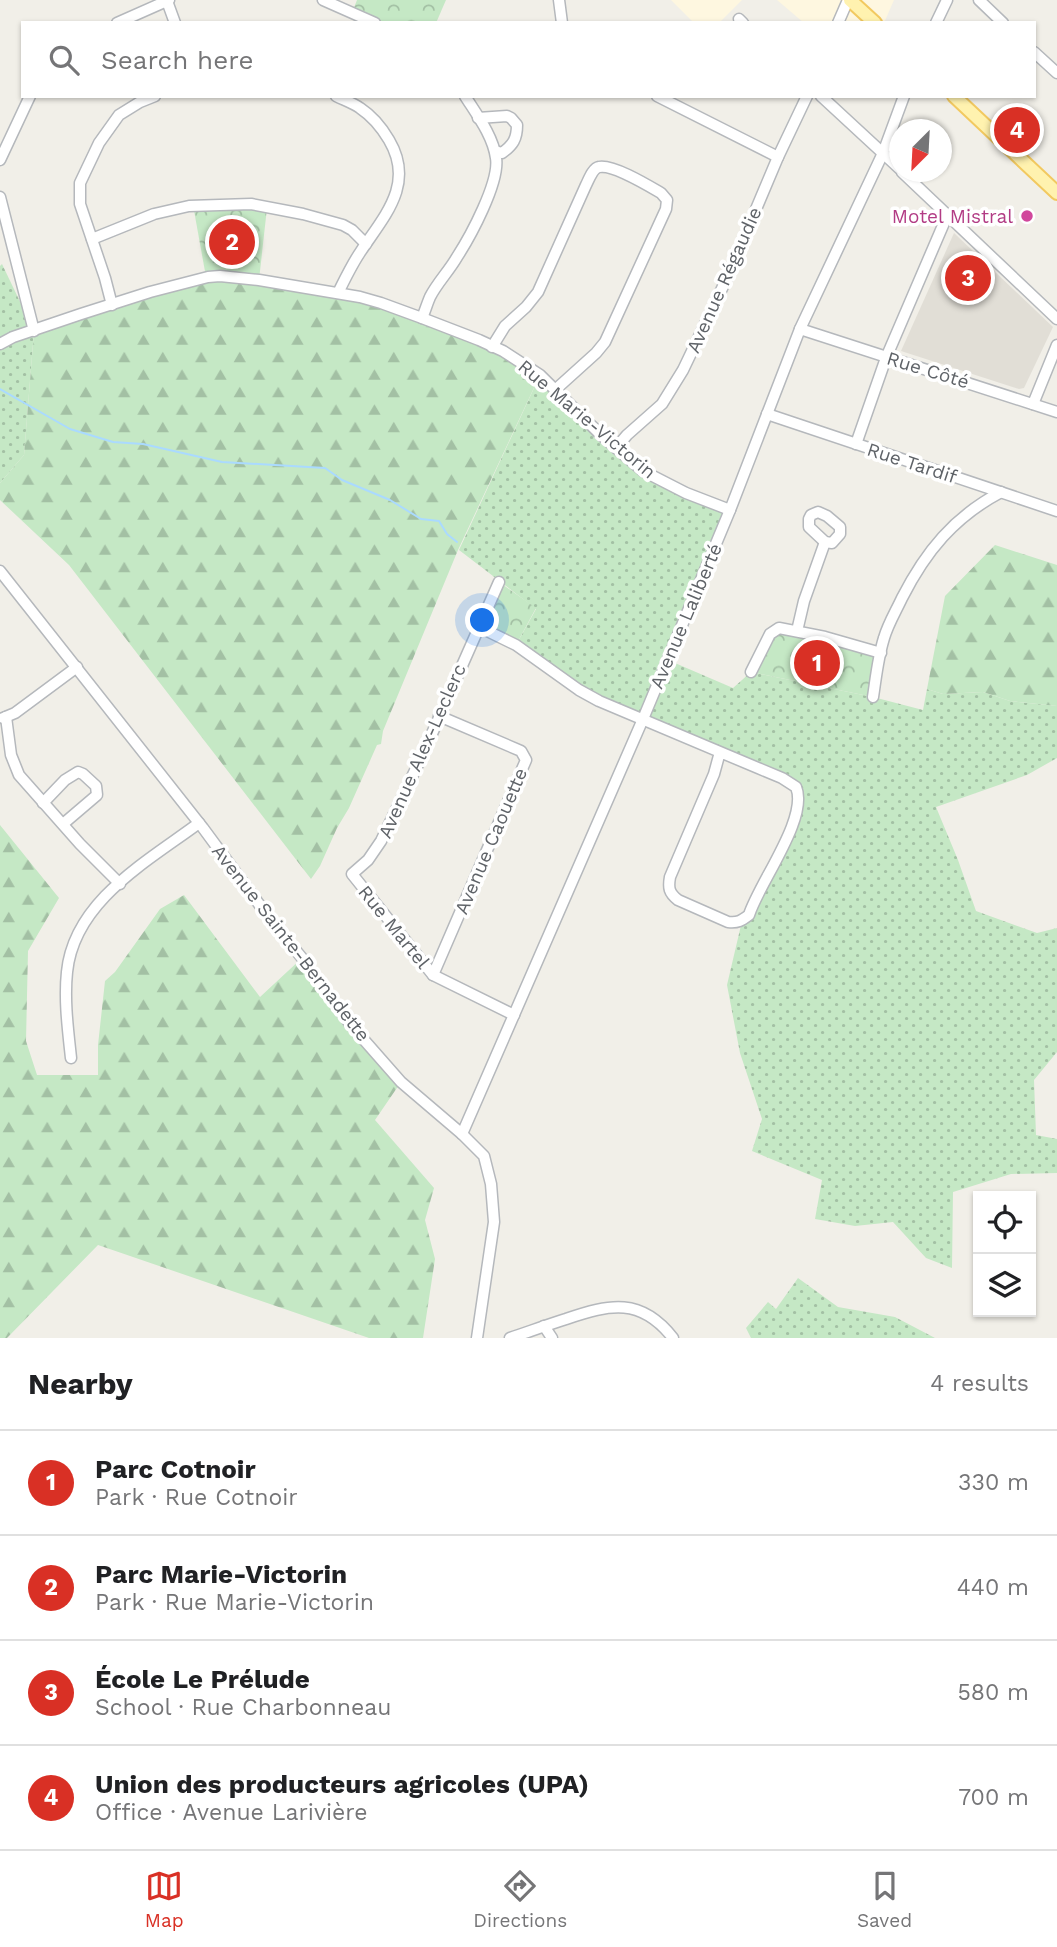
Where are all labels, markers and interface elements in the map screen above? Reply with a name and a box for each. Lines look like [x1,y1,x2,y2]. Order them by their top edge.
search box [21,21,1036,98]
icon: search [45,41,83,79]
text: Search here [101,45,253,75]
pin: 4 [994,104,1040,156]
north arrow [889,119,952,182]
street label: Avenue Régaudie [681,203,767,357]
place label: Motel Mistral [892,205,1013,228]
marker: Motel Mistral [1019,208,1035,224]
pin: 2 [209,216,255,268]
pin: 3 [945,252,991,304]
street label: Rue Côté [884,347,972,393]
street label: Rue Marie-Victorin [513,355,661,483]
street label: Rue Tardif [864,438,960,489]
street label: Avenue Laliberté [645,540,727,692]
your location [465,603,499,637]
pin: 1 [794,637,840,689]
street label: Avenue Alex-Leclerc [373,660,471,842]
street label: Avenue Caouette [450,764,532,918]
street label: Avenue Sainte-Bernadette [207,840,375,1046]
street label: Rue Martel [353,881,435,973]
map controls [973,1191,1036,1317]
button: locate [973,1191,1036,1254]
button: layers [973,1254,1036,1317]
text: Nearby [28,1366,133,1401]
text: 4 results [930,1370,1029,1397]
text: Parc Cotnoir [95,1454,256,1484]
text: 1 [46,1469,56,1496]
text: 330 m [958,1469,1029,1496]
text: Park · Rue Cotnoir [95,1484,298,1511]
text: Parc Marie-Victorin [95,1559,347,1589]
text: 2 [44,1574,58,1601]
text: 440 m [957,1574,1029,1601]
text: Park · Rue Marie-Victorin [95,1589,374,1616]
text: École Le Prélude [95,1664,310,1694]
text: 3 [44,1679,58,1706]
text: 580 m [957,1679,1029,1706]
text: School · Rue Charbonneau [95,1694,392,1721]
text: Union des producteurs agricoles (UPA) [95,1769,589,1799]
text: 4 [44,1784,58,1811]
text: 700 m [958,1784,1029,1811]
text: Office · Avenue Larivière [95,1799,368,1826]
tab: Map [145,1867,184,1932]
tab: Directions [473,1867,567,1932]
tab: Saved [857,1867,912,1932]

